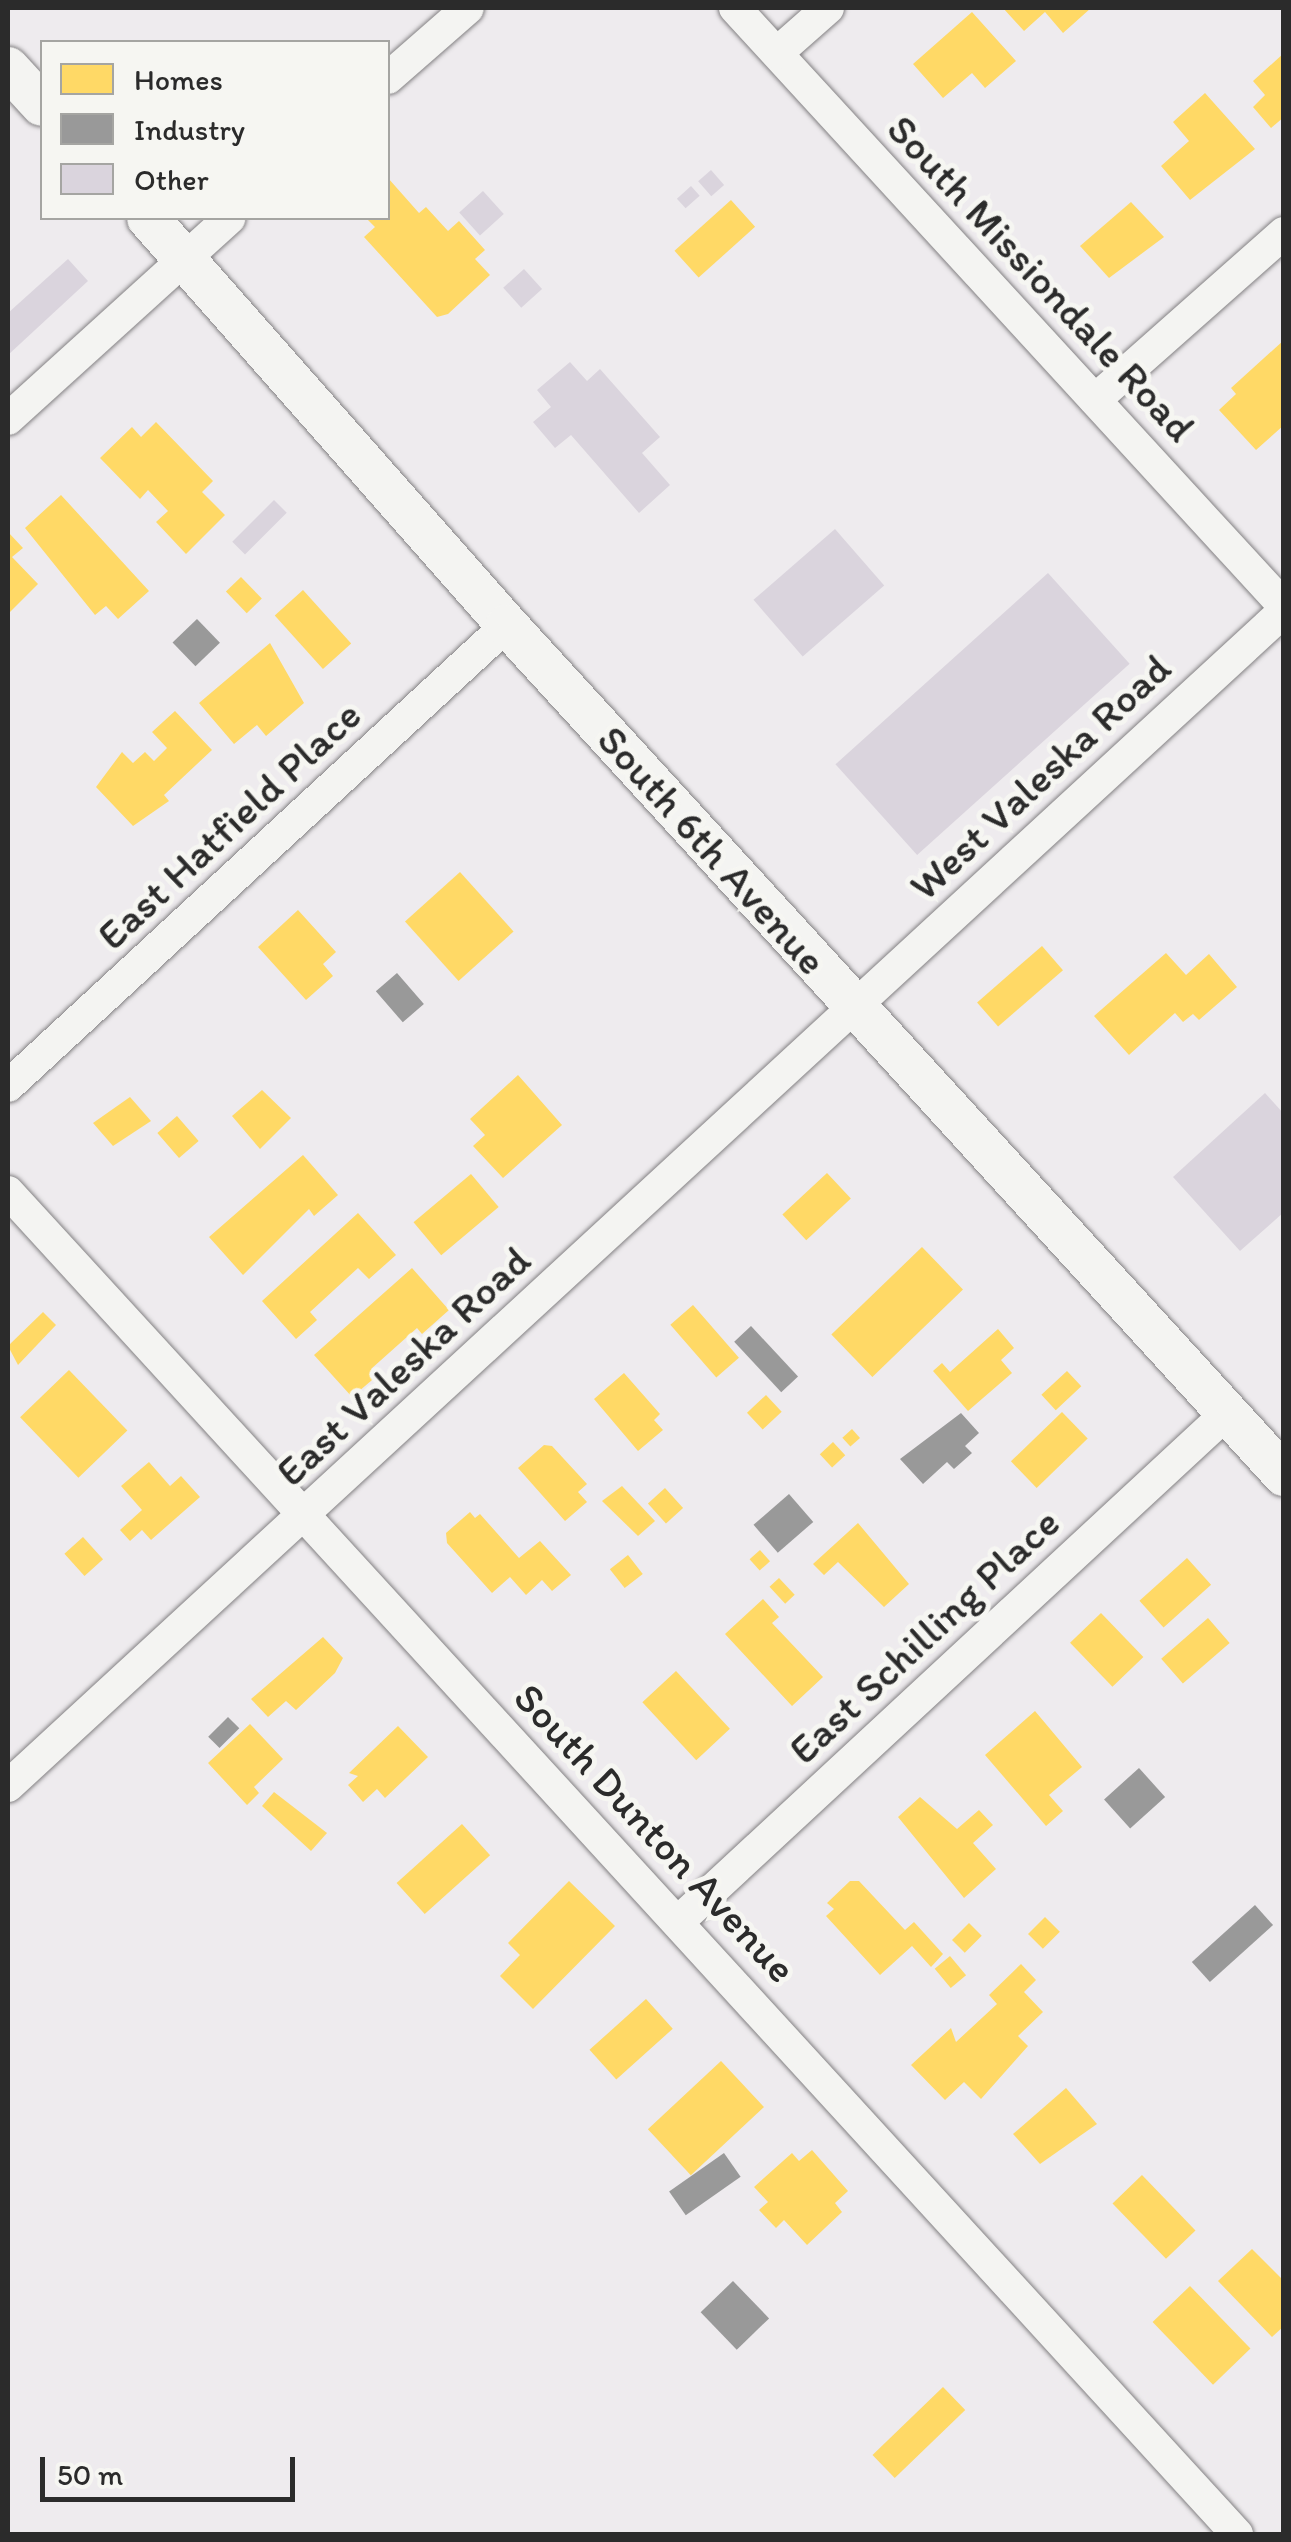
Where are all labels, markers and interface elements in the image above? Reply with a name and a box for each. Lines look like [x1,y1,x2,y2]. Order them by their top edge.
legend [40,40,390,220]
text: Homes [134,61,223,98]
street label: South Missiondale Road [876,104,1206,452]
text: Industry [134,111,245,148]
text: Other [134,161,209,198]
street label: West Valeska Road [900,644,1180,910]
street label: East Hatfield Place [86,690,372,960]
street label: South 6th Avenue [588,716,836,984]
street label: East Valeska Road [266,1236,540,1496]
street label: East Schilling Place [779,1499,1069,1773]
street label: South Dunton Avenue [503,1673,807,1993]
scale bar [45,2437,300,2499]
text: 50 m [57,2456,123,2493]

